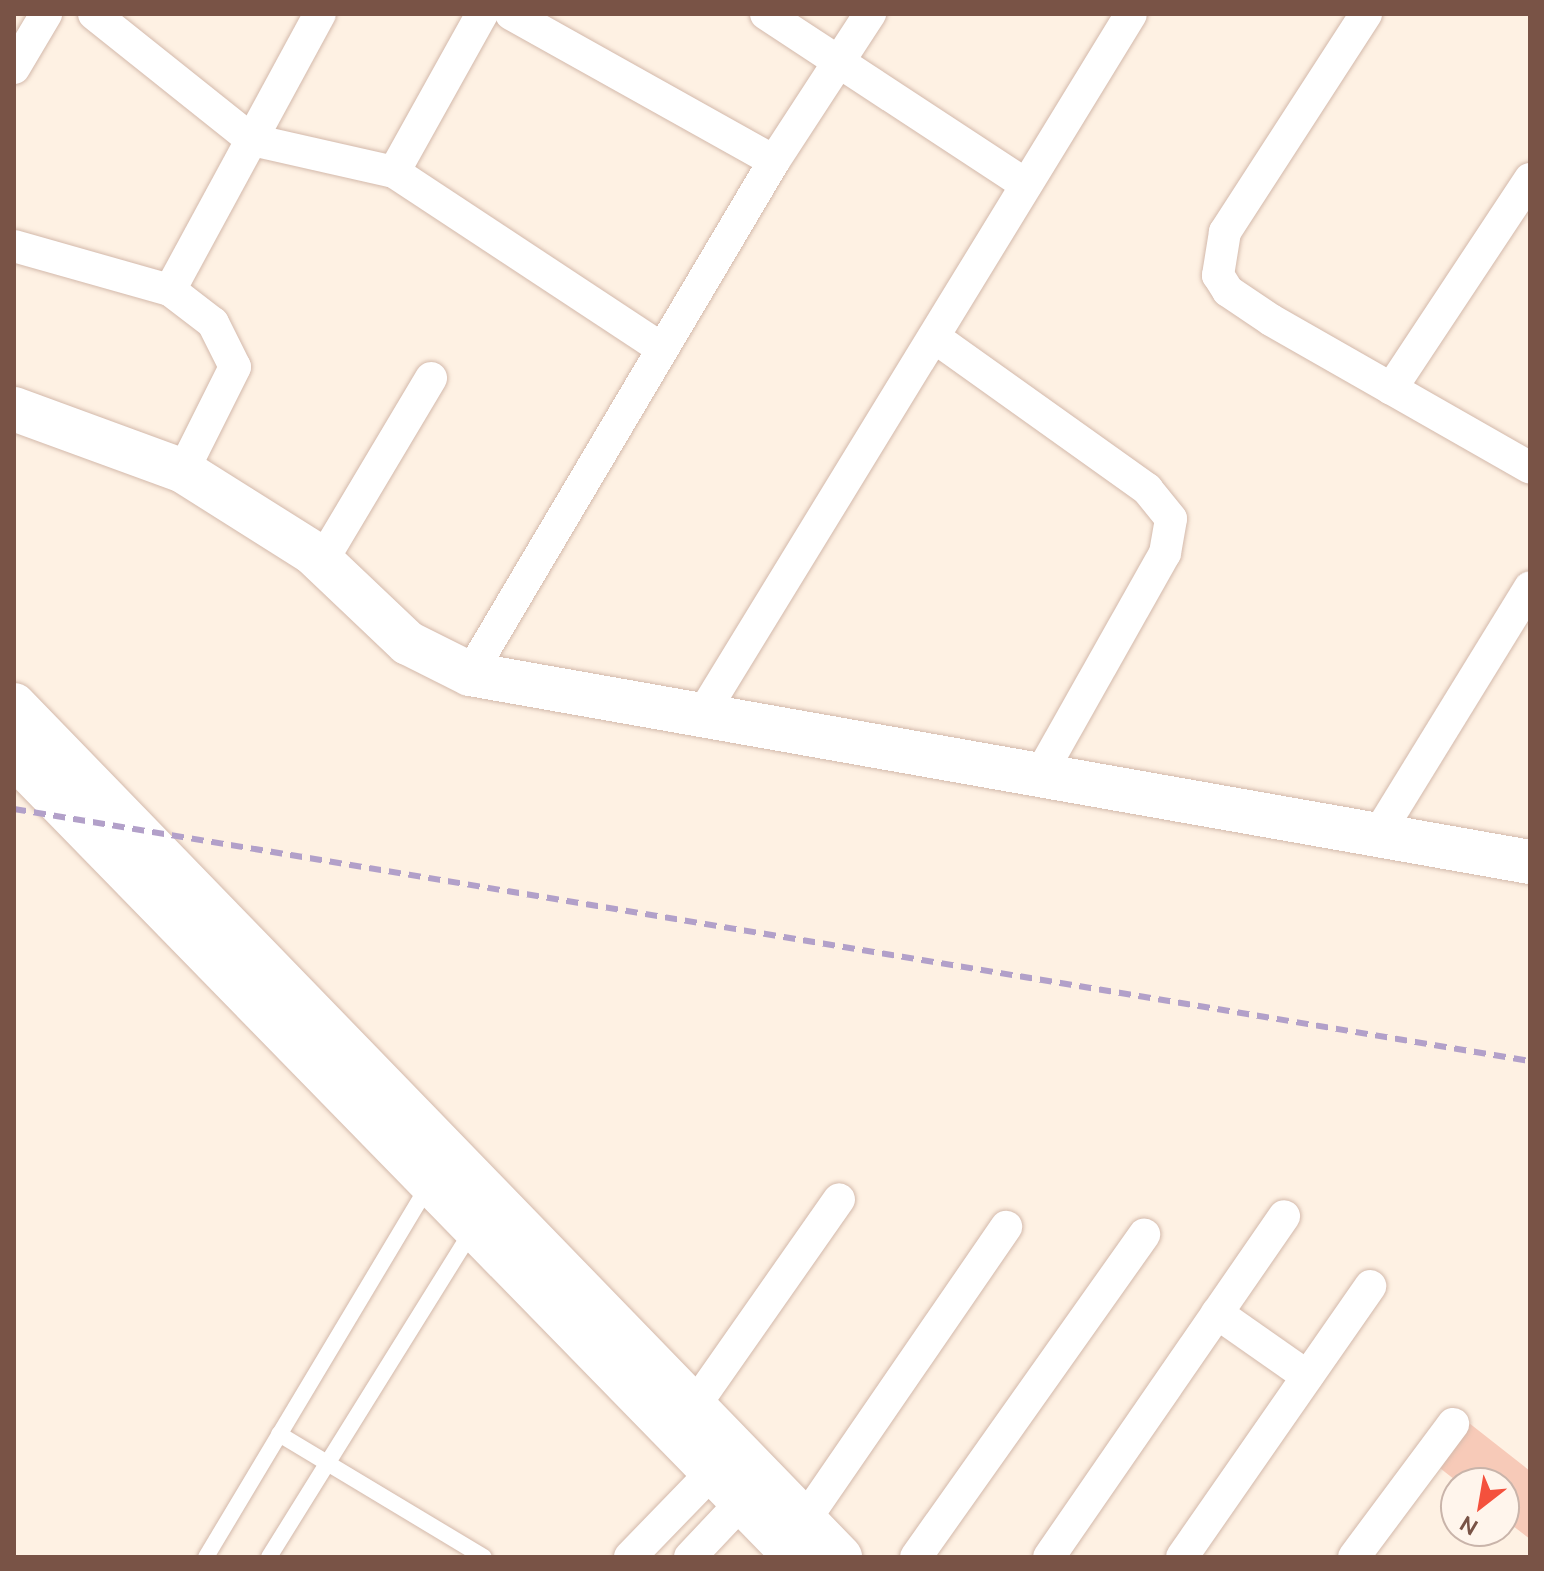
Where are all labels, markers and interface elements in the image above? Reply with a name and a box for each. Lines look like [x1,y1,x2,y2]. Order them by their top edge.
north arrow [1440,1467,1520,1547]
text: N [1455,1511,1482,1541]

